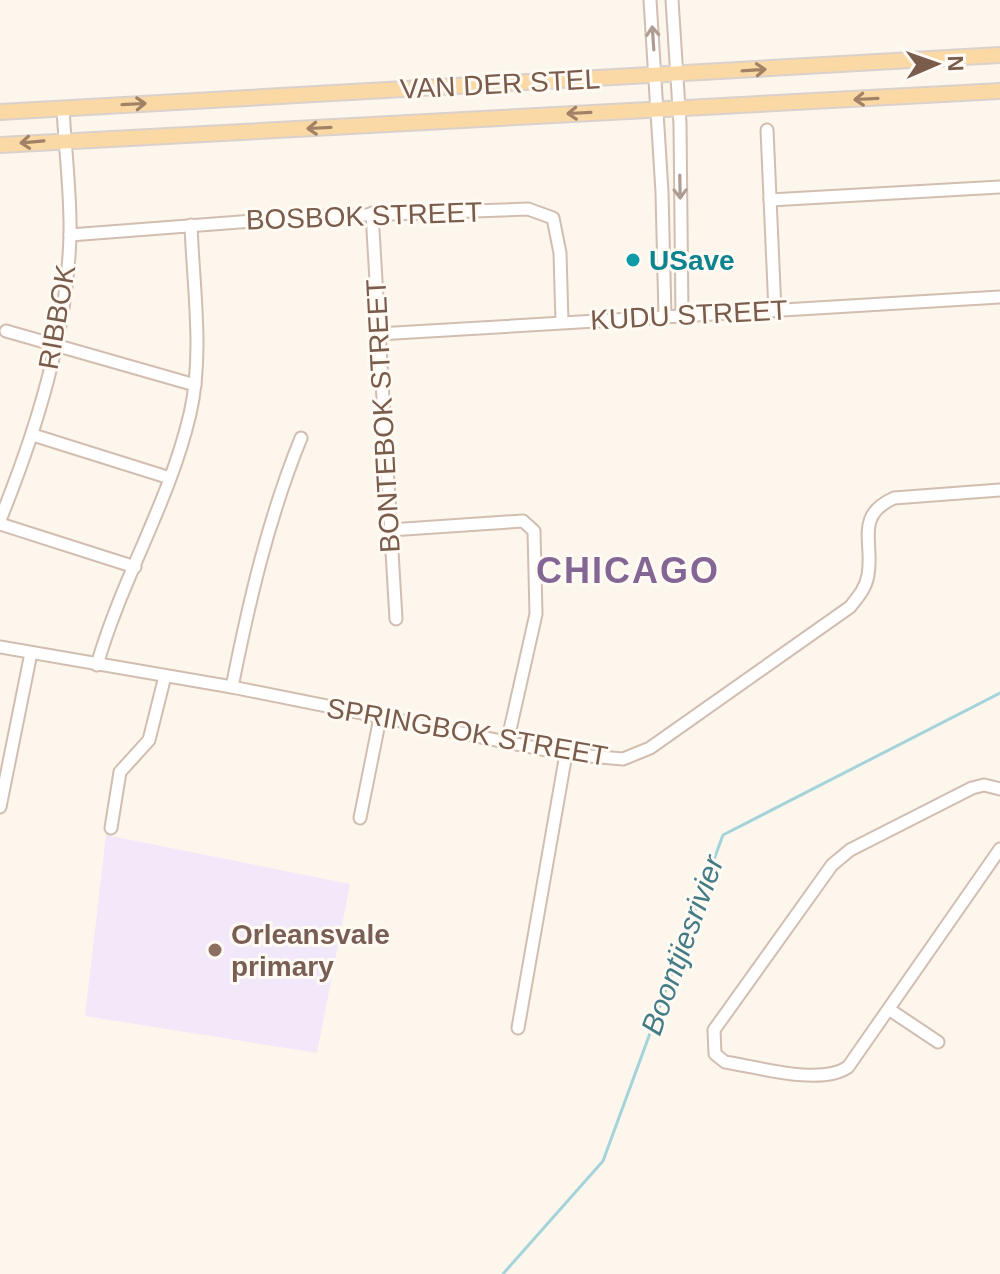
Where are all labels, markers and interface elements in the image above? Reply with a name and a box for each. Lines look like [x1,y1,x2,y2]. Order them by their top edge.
north arrow [896,24,976,104]
one-way arrow [645,25,660,52]
text: N [943,55,968,72]
one-way arrow [740,62,767,77]
street label: VAN DER STEL [399,63,601,105]
one-way arrow [853,92,880,107]
one-way arrow [120,96,147,111]
one-way arrow [566,106,593,121]
one-way arrow [306,121,333,136]
one-way arrow [19,135,46,150]
one-way arrow [673,173,688,200]
street label: BOSBOK STREET [245,196,483,236]
place label: USave [649,245,735,276]
marker: USave [624,251,642,269]
street label: RIBBOK [33,262,82,372]
street label: BONTEBOK STREET [360,278,406,554]
street label: KUDU STREET [590,294,788,336]
district label: CHICAGO [536,550,720,591]
street label: SPRINGBOK STREET [324,692,610,772]
water label: Boontjiesrivier [634,850,730,1039]
place label: Orleansvale primary [231,919,390,982]
marker: Orleansvale primary [206,941,224,959]

